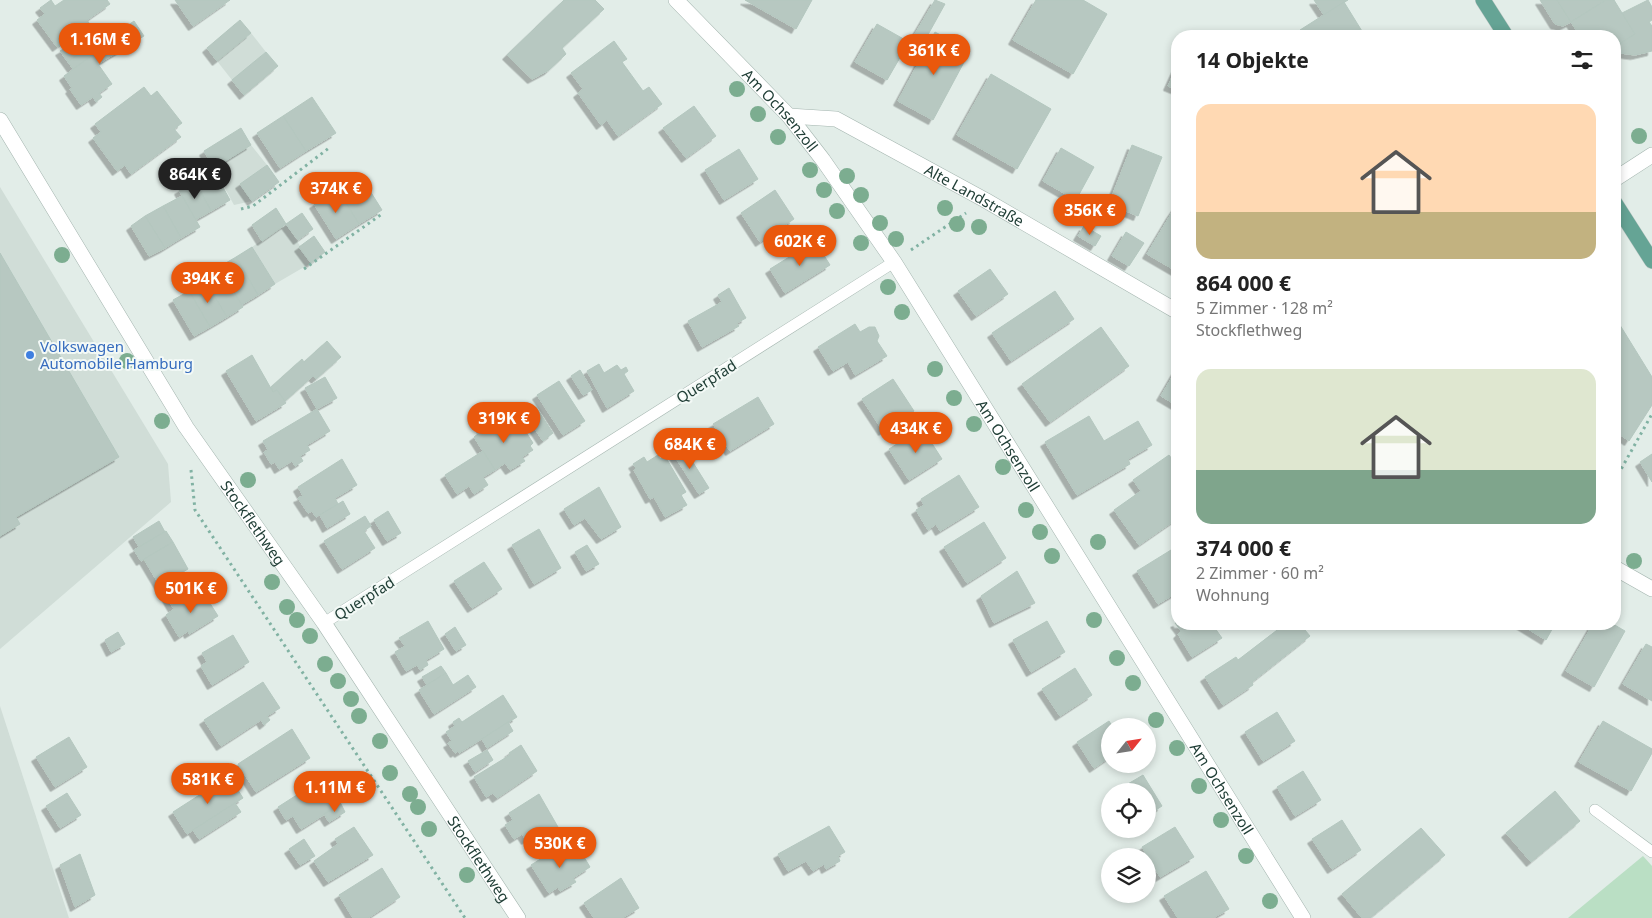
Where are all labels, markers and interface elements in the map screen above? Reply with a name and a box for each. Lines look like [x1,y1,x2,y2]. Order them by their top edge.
pin: 1.16M € [54,22,146,65]
text: 1.16M € [70,28,130,50]
pin: 361K € [893,34,975,76]
text: 361K € [908,39,960,61]
text: 14 Objekte [1196,46,1309,74]
icon: filters [1568,46,1596,74]
street label: Am Ochsenzoll [738,64,823,156]
icon: home [1351,137,1441,227]
pin: 864K € [154,158,236,200]
street label: Alte Landstraße [921,159,1028,231]
text: 864K € [169,163,221,185]
pin: 374K € [295,172,377,214]
text: 374K € [310,177,362,199]
pin: 356K € [1049,194,1131,236]
text: 356K € [1064,199,1116,221]
pin: 602K € [759,224,841,267]
text: 602K € [774,230,826,252]
pin: 394K € [167,262,249,304]
text: 394K € [182,267,234,289]
text: 864 000 € [1196,269,1291,297]
text: 5 Zimmer · 128 m² [1196,297,1333,319]
text: Stockflethweg [1196,319,1302,341]
place label: Volkswagen Automobile Hamburg [40,336,193,373]
marker: Volkswagen Automobile Hamburg [24,349,36,361]
street label: Querpfad [672,355,740,407]
street label: Am Ochsenzoll [972,396,1045,495]
pin: 319K € [463,402,545,444]
icon: home [1351,402,1441,492]
text: 319K € [478,407,530,429]
pin: 434K € [875,412,957,454]
text: 434K € [890,417,942,439]
pin: 684K € [649,428,731,470]
text: 684K € [664,433,716,455]
street label: Stockflethweg [217,476,290,569]
text: 374 000 € [1196,534,1291,562]
text: 2 Zimmer · 60 m² [1196,562,1324,584]
pin: 501K € [150,572,232,614]
street label: Querpfad [330,572,398,624]
text: 501K € [165,577,217,599]
text: Wohnung [1196,584,1270,606]
north arrow [1101,718,1156,772]
map controls [1101,718,1156,903]
street label: Am Ochsenzoll [1186,739,1258,838]
pin: 581K € [167,762,249,805]
text: 581K € [182,768,234,790]
pin: 1.11M € [289,770,381,813]
text: 1.11M € [305,776,365,798]
button: locate [1101,783,1156,838]
street label: Stockflethweg [443,812,515,906]
pin: 530K € [519,826,601,869]
text: 530K € [534,832,586,854]
button: layers [1101,848,1156,903]

